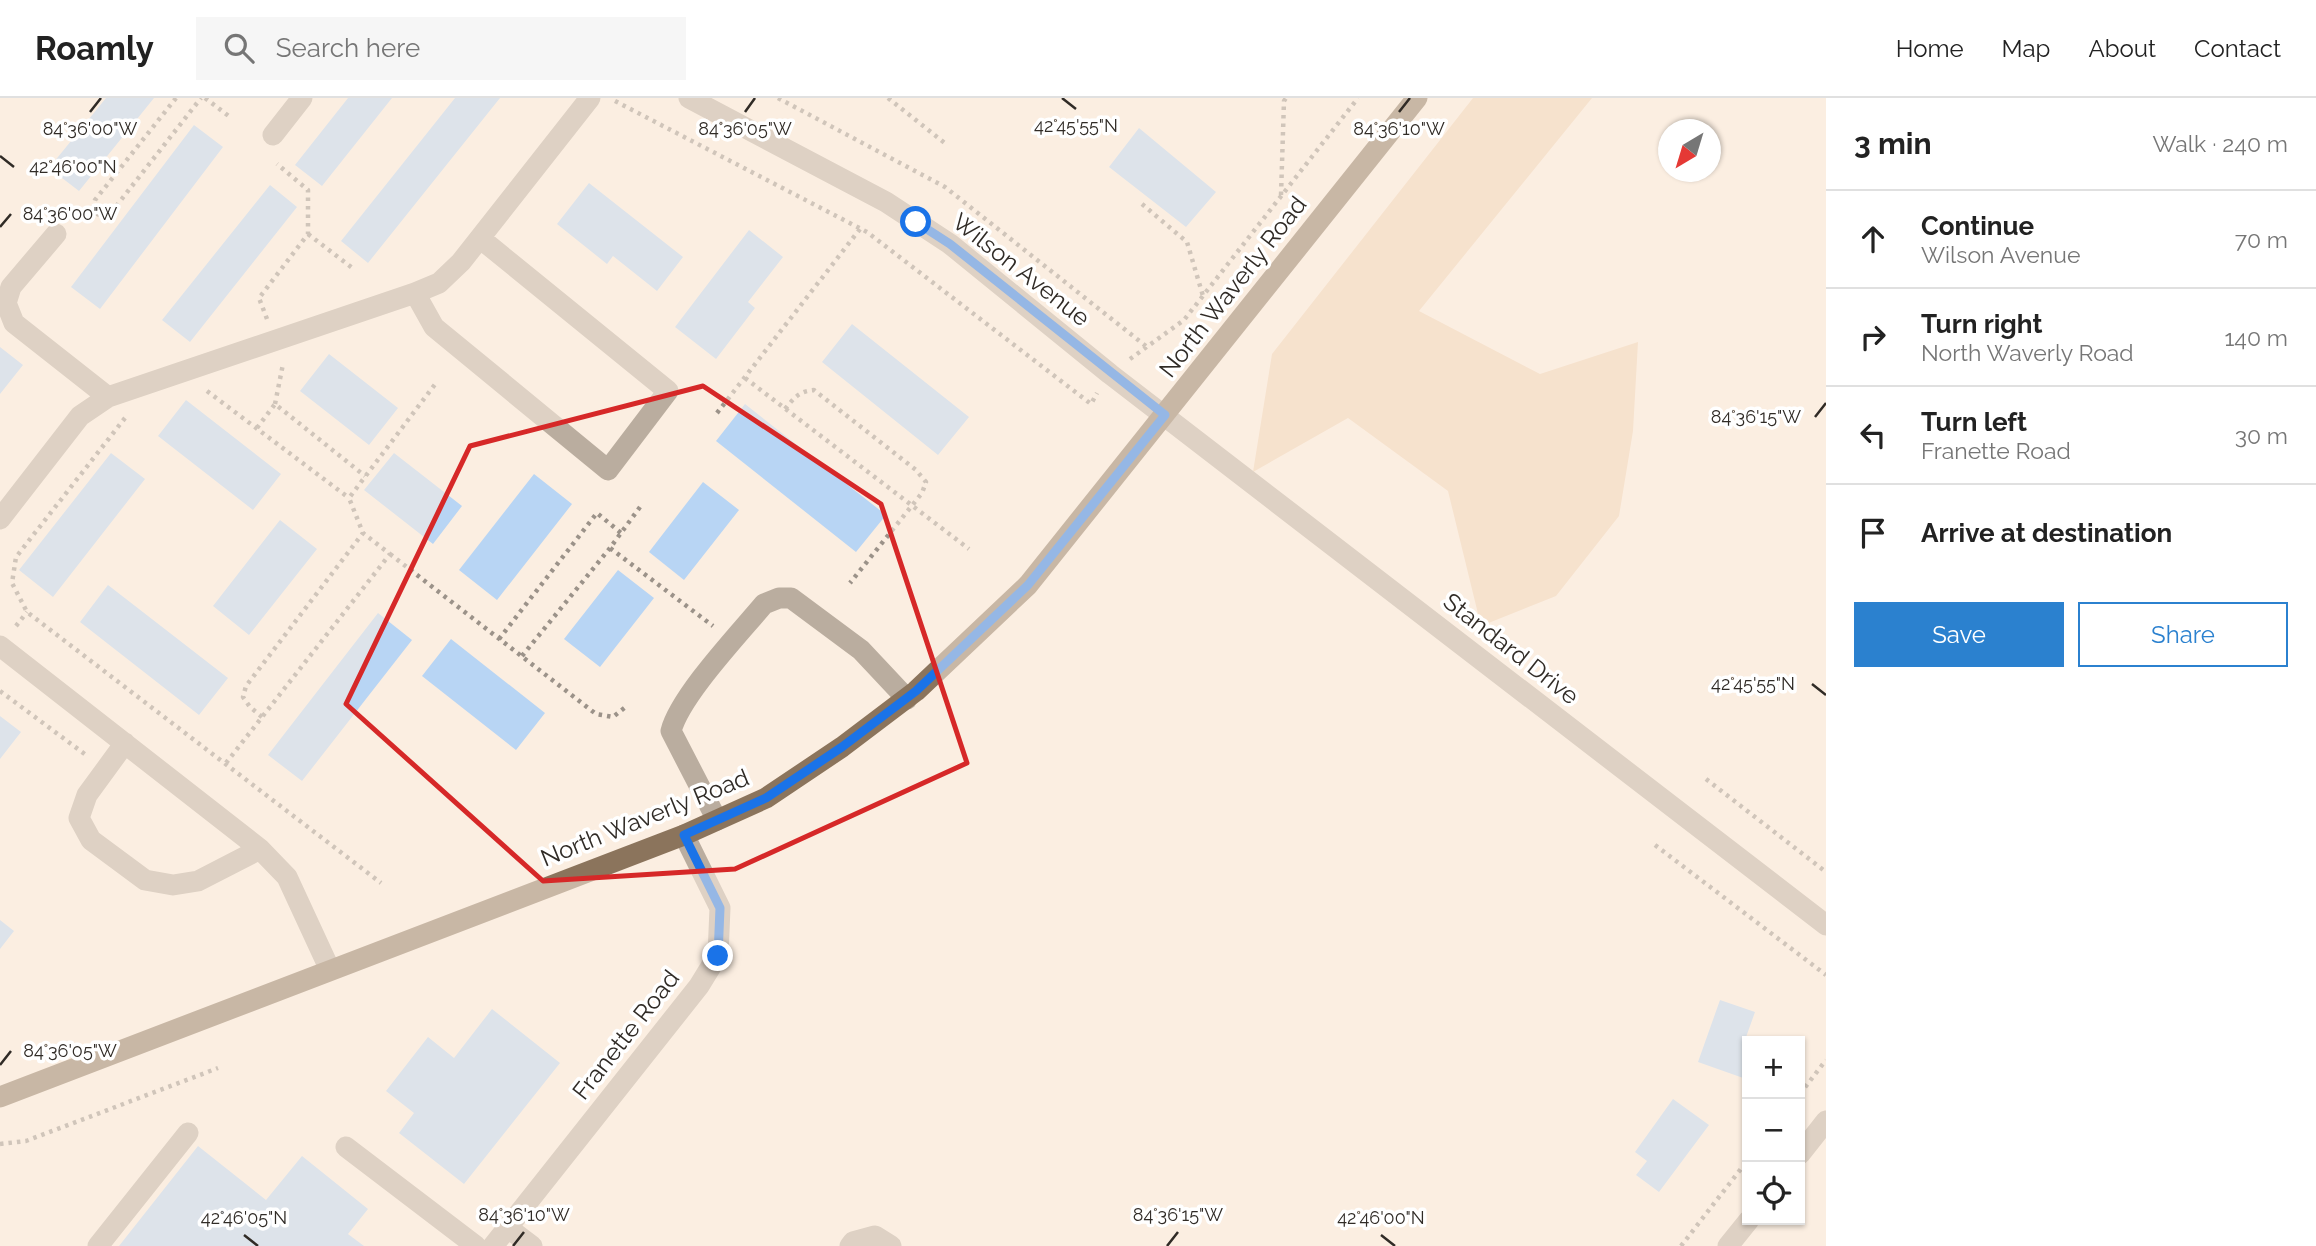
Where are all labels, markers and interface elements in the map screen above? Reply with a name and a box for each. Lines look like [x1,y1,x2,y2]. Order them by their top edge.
search box [196,17,686,80]
text: Roamly [35,29,154,68]
icon: search [220,29,258,67]
text: Search here [276,33,420,63]
text: Home [1896,34,1964,63]
text: Map [2002,34,2050,63]
text: About [2088,34,2156,63]
text: Contact [2194,34,2281,63]
text: 42°45'55"N [1034,115,1118,136]
text: 84°36'00"W [43,118,138,139]
text: 84°36'05"W [698,118,792,139]
text: 84°36'10"W [1353,118,1445,139]
north arrow [1658,119,1721,182]
text: 3 min [1854,126,1932,161]
text: Walk · 240 m [2152,130,2288,157]
text: 42°46'00"N [29,156,117,177]
street label: North Waverly Road [1153,190,1312,383]
text: 84°36'00"W [23,203,118,224]
route start [900,206,931,237]
street label: Wilson Avenue [947,207,1096,332]
text: Continue [1921,211,2034,241]
icon: ahead [1854,220,1892,258]
text: 70 m [2235,226,2288,253]
text: Wilson Avenue [1921,241,2080,268]
text: Turn right [1921,309,2042,339]
icon: right [1854,318,1892,356]
text: 140 m [2225,324,2288,351]
text: North Waverly Road [1921,339,2134,366]
text: 84°36'15"W [1711,406,1801,427]
text: Turn left [1921,407,2027,437]
icon: left [1854,416,1892,454]
text: 30 m [2235,422,2288,449]
text: Franette Road [1921,437,2071,464]
icon: arrive [1854,514,1892,552]
text: Arrive at destination [1921,518,2172,548]
street label: Standard Drive [1438,587,1585,710]
button: Save [1854,602,2064,667]
button: Share [2078,602,2288,667]
text: 42°45'55"N [1711,673,1795,694]
street label: North Waverly Road [536,763,753,873]
route end [702,940,733,971]
street label: Franette Road [566,964,685,1105]
map controls [1742,1036,1805,1225]
button: + [1742,1036,1805,1099]
text: 84°36'05"W [23,1040,117,1061]
button: − [1742,1099,1805,1162]
button: locate [1742,1162,1805,1225]
text: 84°36'10"W [478,1204,570,1225]
text: 84°36'15"W [1133,1204,1223,1225]
text: 42°46'05"N [201,1207,287,1228]
text: 42°46'00"N [1337,1207,1425,1228]

